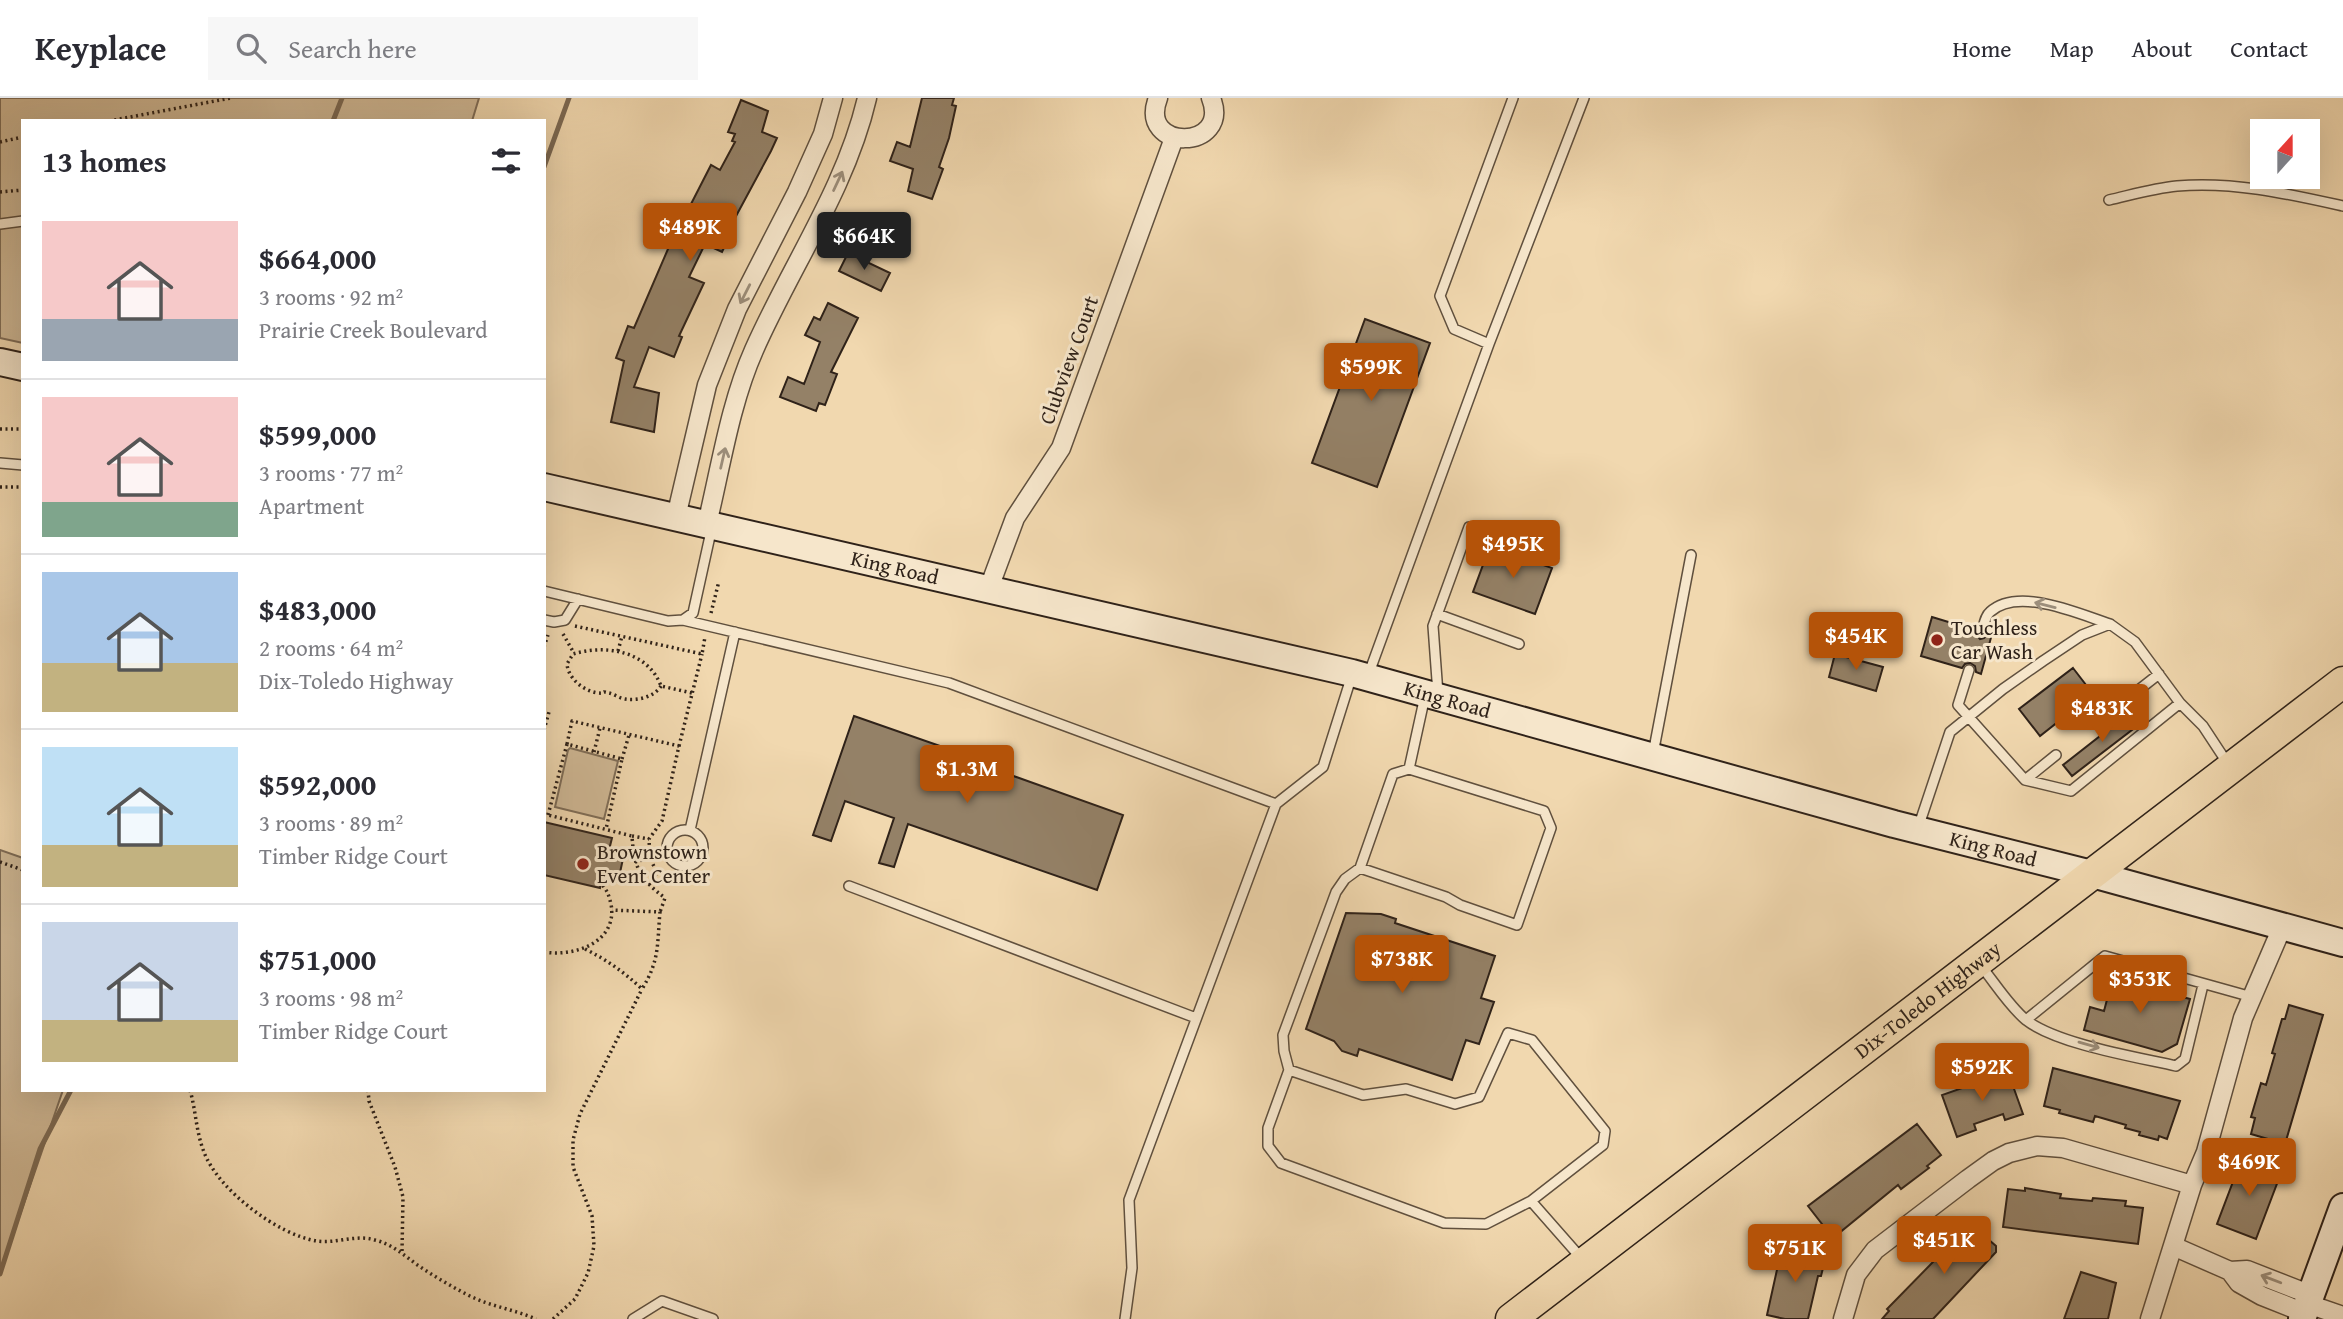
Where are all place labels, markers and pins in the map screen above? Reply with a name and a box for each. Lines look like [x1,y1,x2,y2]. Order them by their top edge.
pin: $489K [641,204,739,263]
pin: $664K [815,212,913,272]
pin: $599K [1322,344,1420,403]
pin: $495K [1464,520,1562,580]
pin: $454K [1807,612,1905,672]
place label: Touchless Car Wash [1951,612,2037,667]
marker: Touchless Car Wash [1929,632,1945,648]
pin: $483K [2053,684,2151,744]
pin: $1.3M [918,746,1016,805]
place label: Brownstown Event Center [597,836,711,891]
marker: Brownstown Event Center [575,856,591,872]
pin: $738K [1353,936,1451,995]
pin: $353K [2091,956,2189,1015]
pin: $592K [1933,1044,2031,1103]
pin: $469K [2200,1138,2298,1198]
pin: $451K [1895,1216,1993,1276]
pin: $751K [1746,1224,1844,1284]

